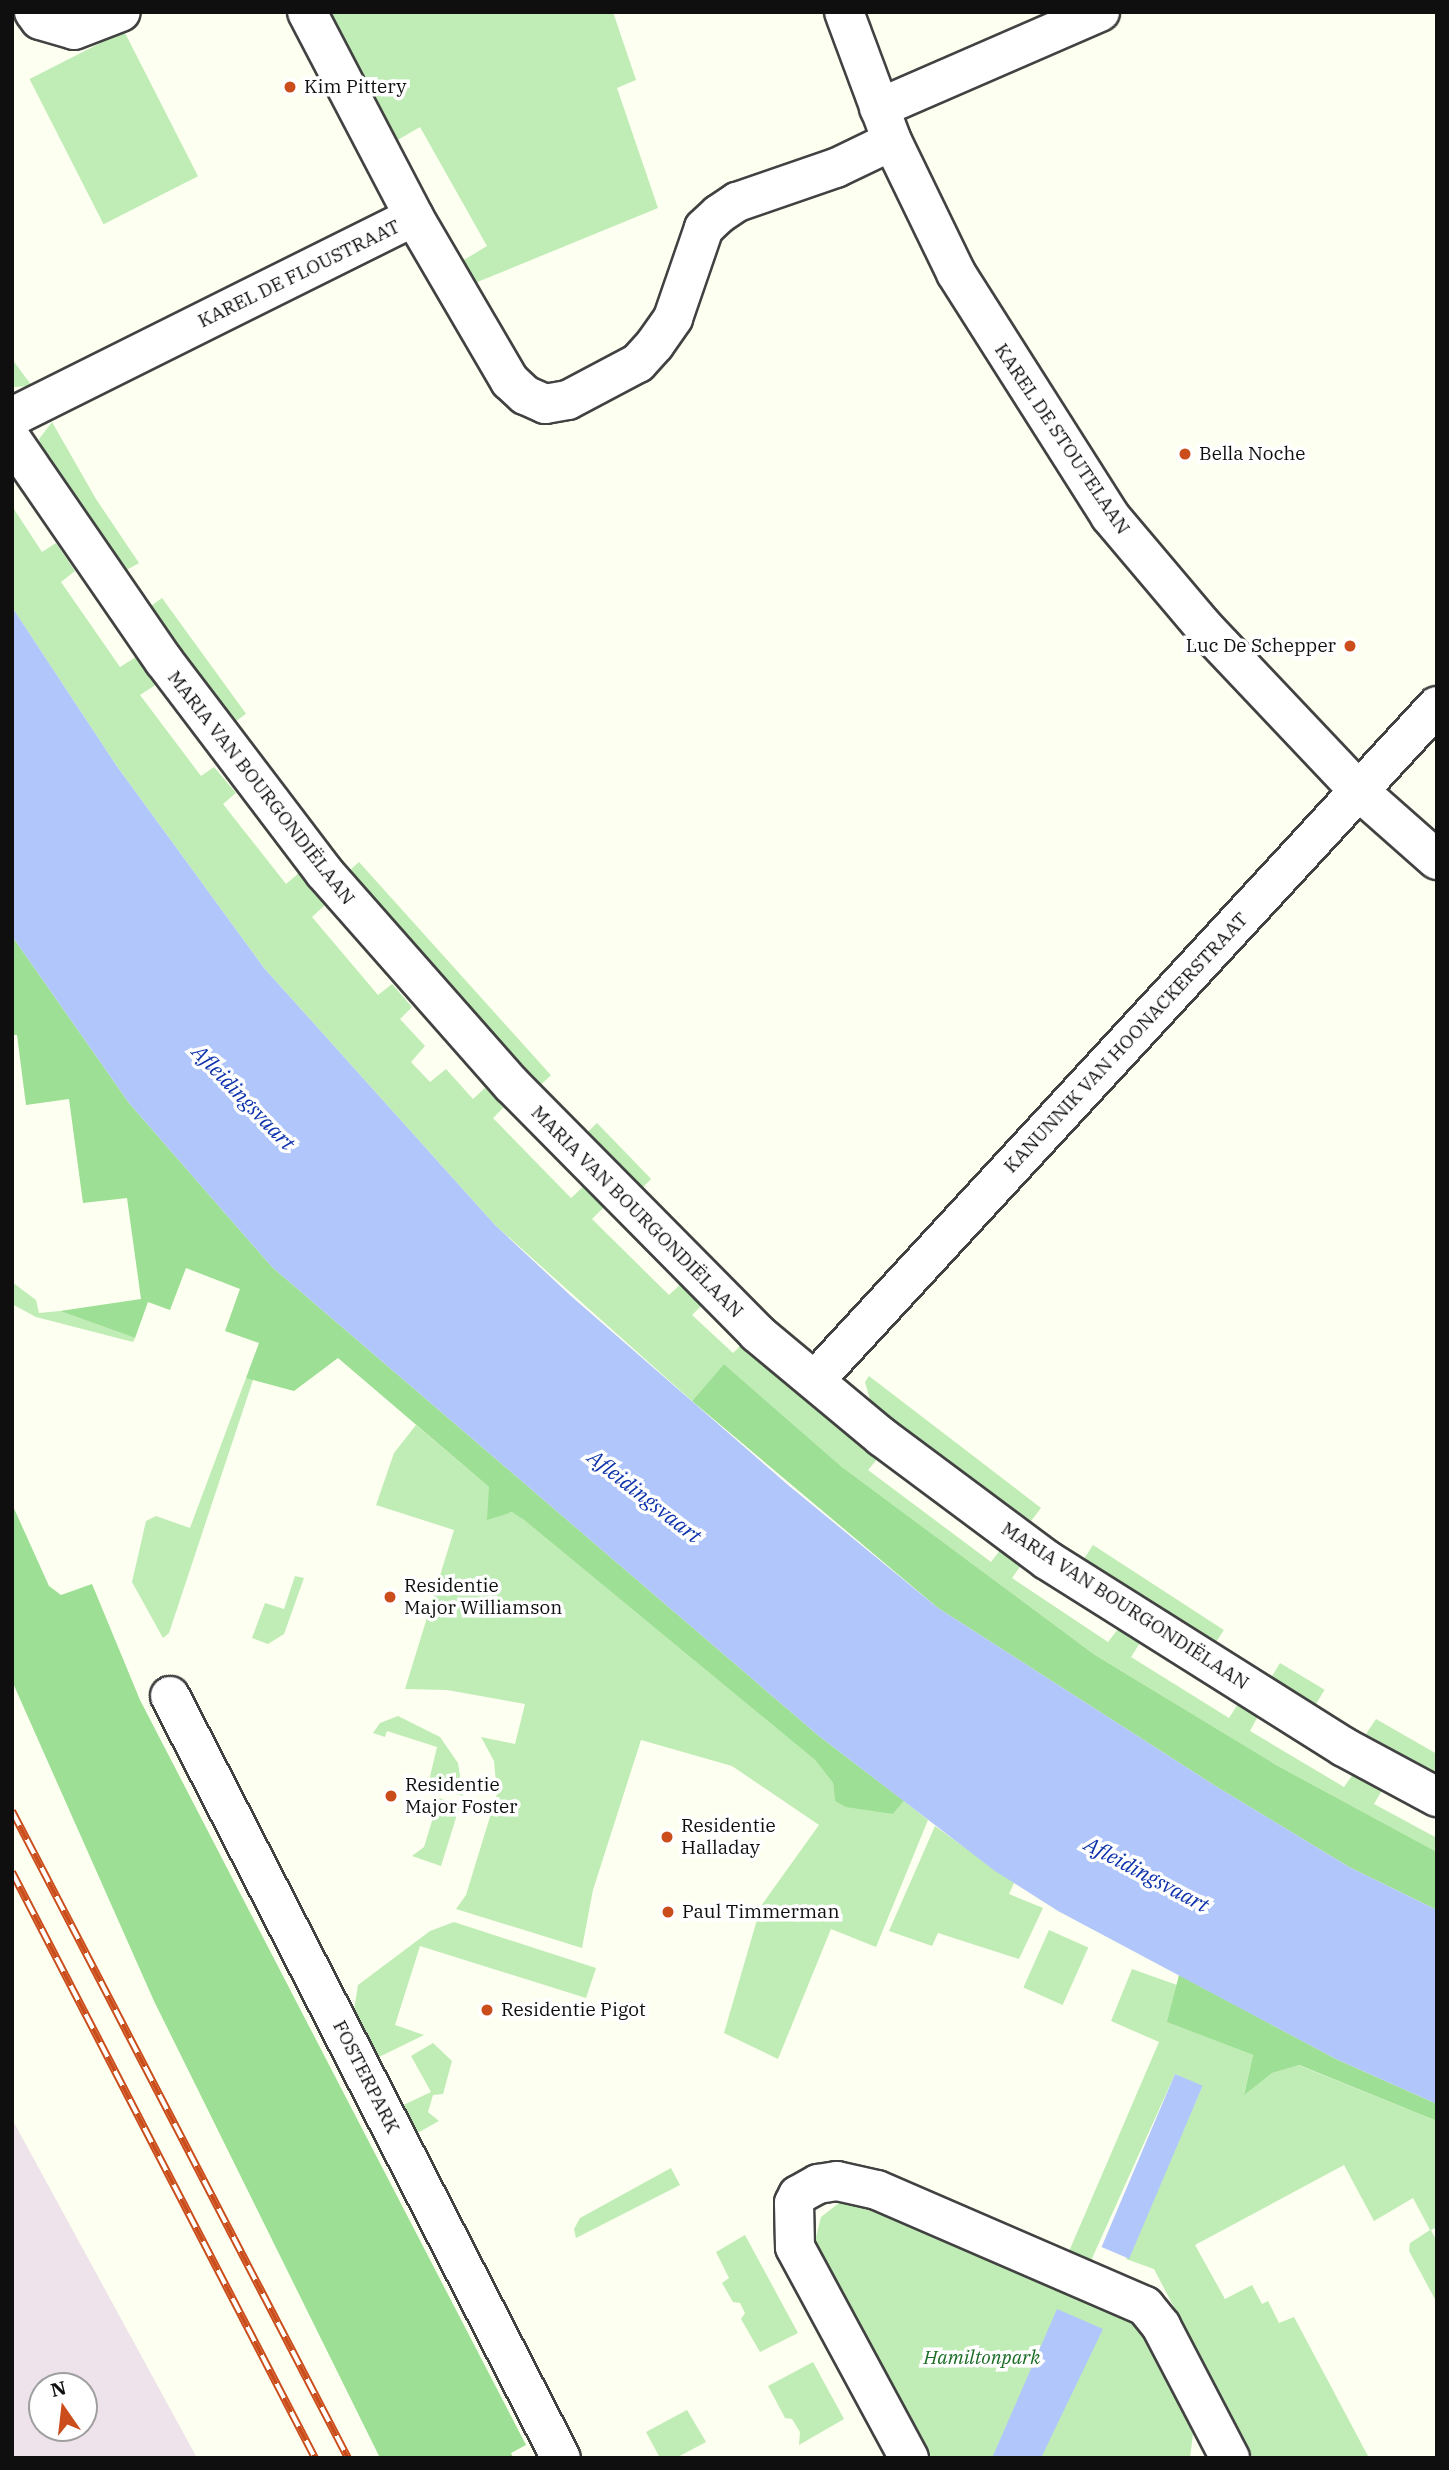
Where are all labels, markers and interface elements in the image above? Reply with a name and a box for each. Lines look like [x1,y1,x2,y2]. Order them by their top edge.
place label: Kim Pittery [304,76,406,98]
marker: Kim Pittery [282,79,298,95]
street label: KAREL DE FLOUSTRAAT [194,215,404,333]
street label: KAREL DE STOUTELAAN [990,339,1134,539]
place label: Bella Noche [1199,443,1306,465]
marker: Bella Noche [1177,446,1193,462]
place label: Luc De Schepper [1186,635,1336,657]
marker: Luc De Schepper [1342,638,1358,654]
street label: MARIA VAN BOURGONDIËLAAN [163,667,359,909]
street label: KANUNNIK VAN HOONACKERSTRAAT [999,908,1253,1178]
water label: Afleidingsvaart [187,1039,301,1155]
street label: MARIA VAN BOURGONDIËLAAN [526,1101,748,1323]
water label: Afleidingsvaart [583,1444,707,1548]
street label: MARIA VAN BOURGONDIËLAAN [997,1517,1253,1695]
place label: Residentie Major Williamson [404,1575,562,1619]
marker: Residentie Major Williamson [382,1589,398,1605]
place label: Residentie Major Foster [405,1774,518,1818]
marker: Residentie Major Foster [383,1788,399,1804]
place label: Residentie Halladay [681,1815,776,1859]
marker: Residentie Halladay [659,1829,675,1845]
water label: Afleidingsvaart [1081,1831,1213,1917]
place label: Paul Timmerman [682,1901,840,1923]
marker: Paul Timmerman [660,1904,676,1920]
place label: Residentie Pigot [501,1999,646,2021]
marker: Residentie Pigot [479,2002,495,2018]
street label: FOSTERPARK [328,2017,404,2137]
park label: Hamiltonpark [924,2347,1040,2369]
north arrow [28,2372,98,2442]
text: N [48,2375,69,2402]

